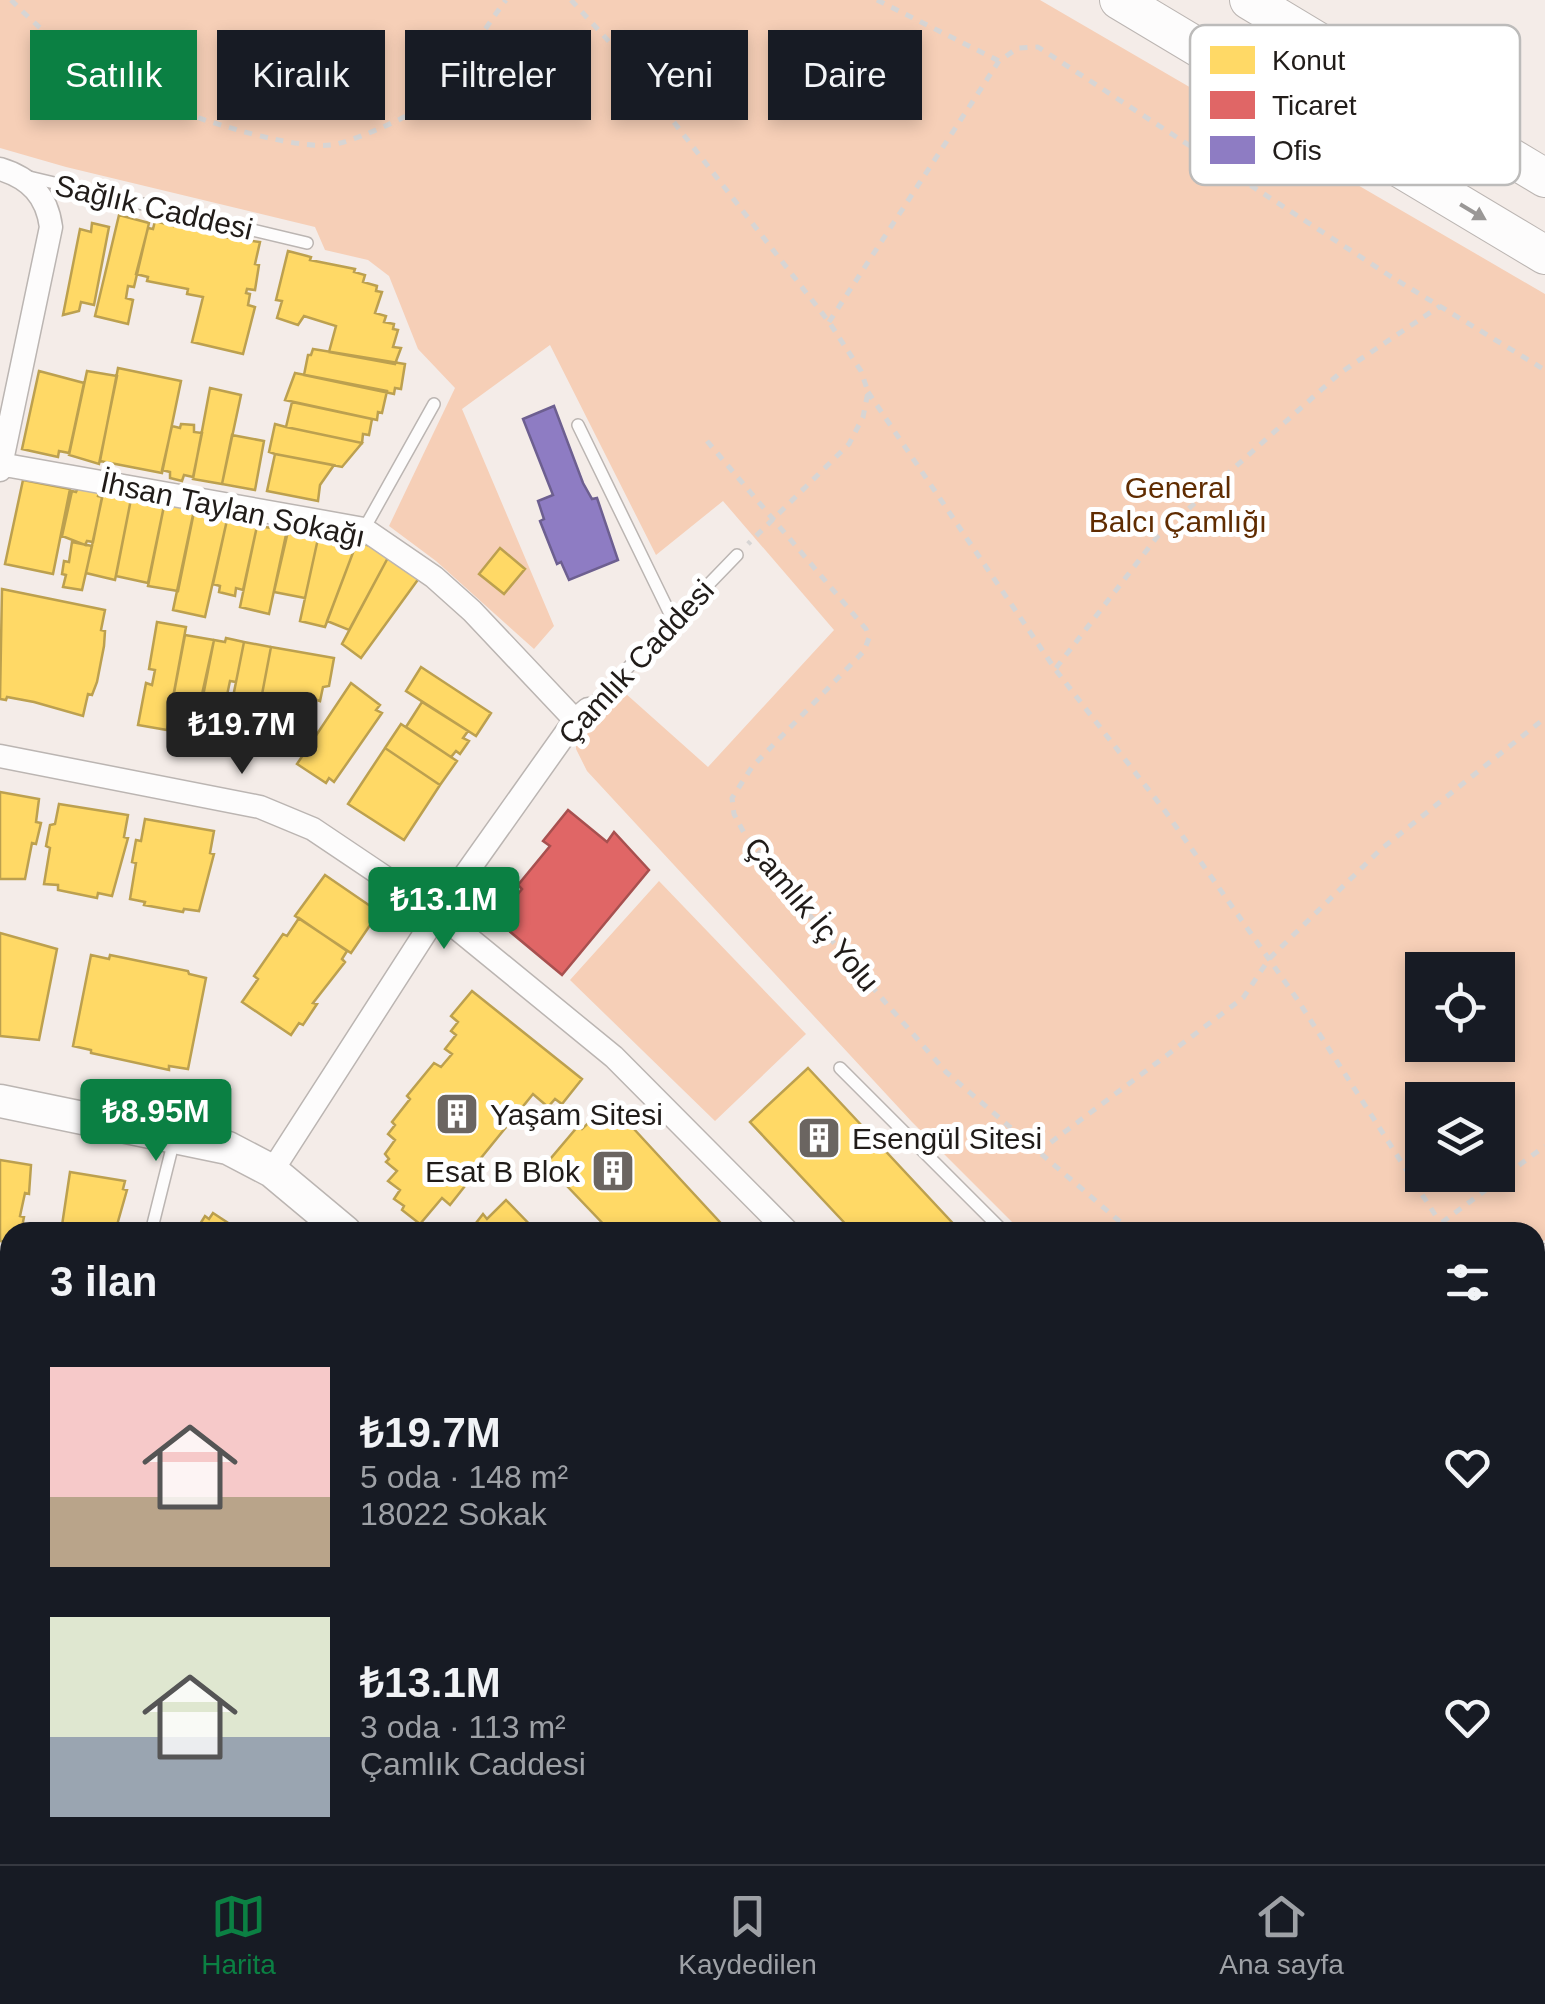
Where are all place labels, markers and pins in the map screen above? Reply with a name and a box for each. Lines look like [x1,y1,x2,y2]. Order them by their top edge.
pin: ₺19.7M [161,692,323,777]
pin: ₺13.1M [363,867,525,952]
pin: ₺8.95M [75,1079,237,1164]
building icon: Yaşam Sitesi [434,1091,480,1137]
place label: Yaşam Sitesi [490,1098,663,1131]
building icon: Esengül Sitesi [796,1115,842,1161]
place label: Esengül Sitesi [852,1122,1042,1155]
building icon: Esat B Blok [590,1148,636,1194]
place label: Esat B Blok [425,1155,581,1188]

